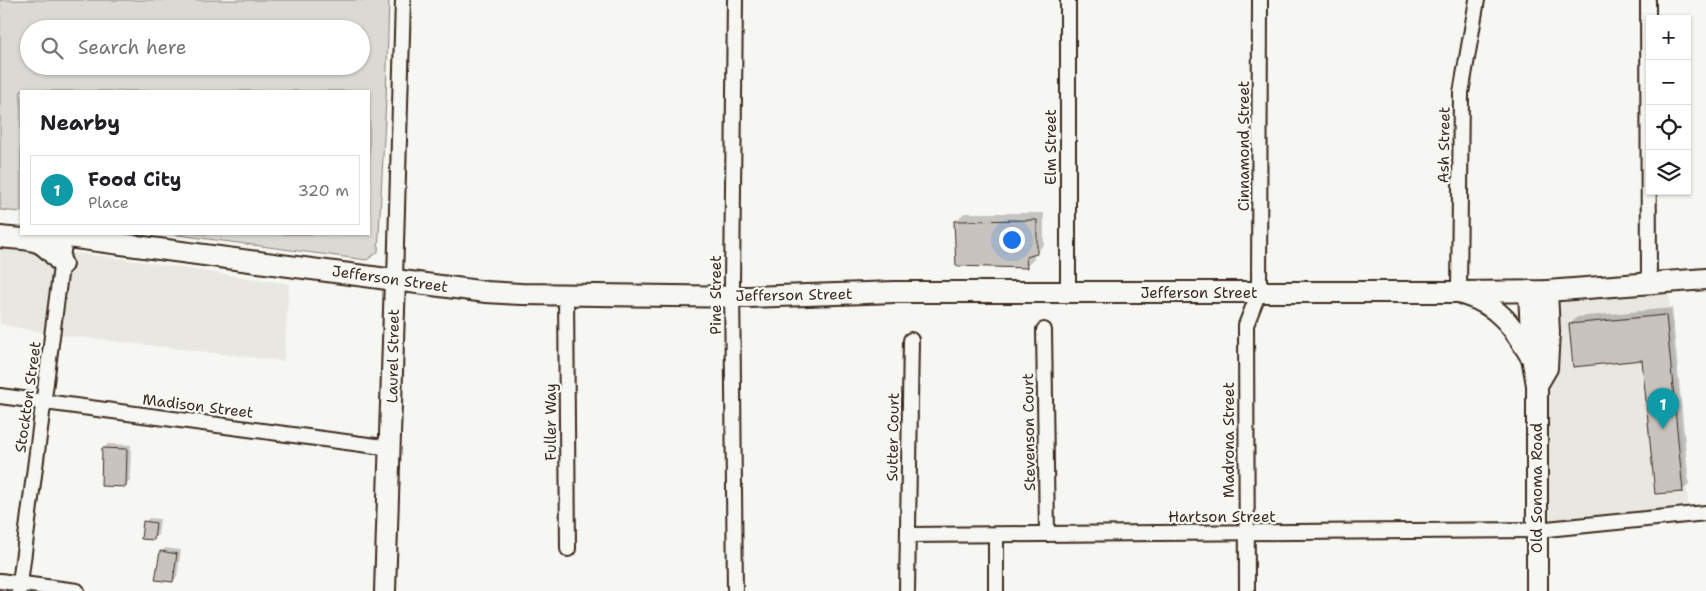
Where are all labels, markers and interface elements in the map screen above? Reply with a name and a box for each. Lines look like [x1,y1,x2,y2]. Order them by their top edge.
map controls [1646,15,1691,195]
button: + [1646,15,1691,60]
search box [20,20,370,75]
icon: search [38,34,66,62]
text: Search here [78,35,187,60]
button: − [1646,60,1691,105]
street label: Cinnamond Street [1234,81,1254,211]
button: locate [1646,105,1691,150]
street label: Ash Street [1433,107,1455,183]
text: Nearby [40,109,120,137]
street label: Elm Street [1041,109,1061,185]
button: layers [1646,150,1691,195]
text: Food City [88,167,181,192]
text: 1 [53,180,61,201]
text: 320 m [298,180,349,201]
text: Place [88,192,129,213]
your location [999,227,1025,253]
street label: Pine Street [706,255,726,335]
street label: Jefferson Street [331,261,449,297]
street label: Jefferson Street [1140,283,1258,303]
street label: Jefferson Street [735,284,853,306]
street label: Laurel Street [382,309,404,403]
street label: Stockton Street [10,340,46,454]
street label: Stevenson Court [1018,373,1040,491]
street label: Madrona Street [1219,382,1239,498]
street label: Fuller Way [541,383,561,461]
pin: 1 [1647,388,1679,429]
street label: Madison Street [141,389,255,423]
street label: Sutter Court [882,392,904,482]
street label: Old Sonoma Road [1527,422,1547,553]
street label: Hartson Street [1168,507,1276,527]

